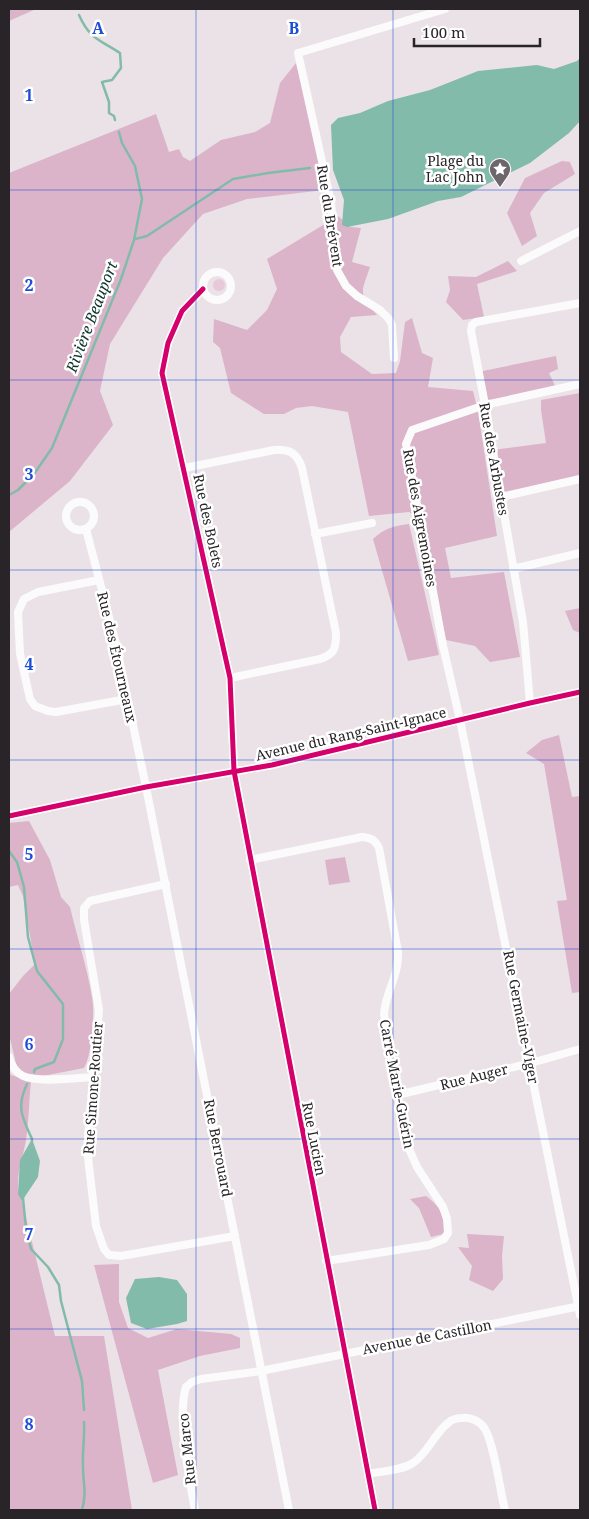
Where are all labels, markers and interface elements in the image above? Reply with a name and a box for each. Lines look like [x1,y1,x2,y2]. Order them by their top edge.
scale bar [414,15,540,47]
text: A [92,17,105,39]
text: B [289,17,300,39]
text: 100 m [422,22,465,42]
text: 1 [24,84,34,106]
place label: Plage du Lac John [426,151,484,186]
place icon: Plage du Lac John [488,157,512,188]
street label: Rue du Brévent [313,164,348,268]
water label: Rivière Beauport [60,258,122,376]
text: 2 [24,274,34,296]
street label: Rue des Arbustes [475,401,514,517]
street label: Rue des Aigremoines [399,447,442,588]
text: 3 [24,463,34,485]
street label: Rue des Bolets [189,472,228,570]
street label: Rue des Étourneaux [93,590,142,725]
text: 4 [24,653,34,675]
street label: Avenue du Rang-Saint-Ignace [254,702,448,765]
text: 5 [24,843,34,865]
street label: Rue Germaine-Viger [499,949,544,1086]
street label: Carré Marie-Guérin [376,1018,419,1150]
street label: Rue Simone-Routier [78,1021,107,1155]
text: 6 [24,1033,34,1055]
street label: Rue Auger [438,1059,510,1094]
street label: Rue Berrouard [200,1097,237,1199]
street label: Rue Lucien [298,1100,331,1177]
text: 7 [24,1223,34,1245]
street label: Avenue de Castillon [361,1315,493,1358]
street label: Rue Marco [173,1412,200,1486]
text: 8 [24,1413,34,1435]

